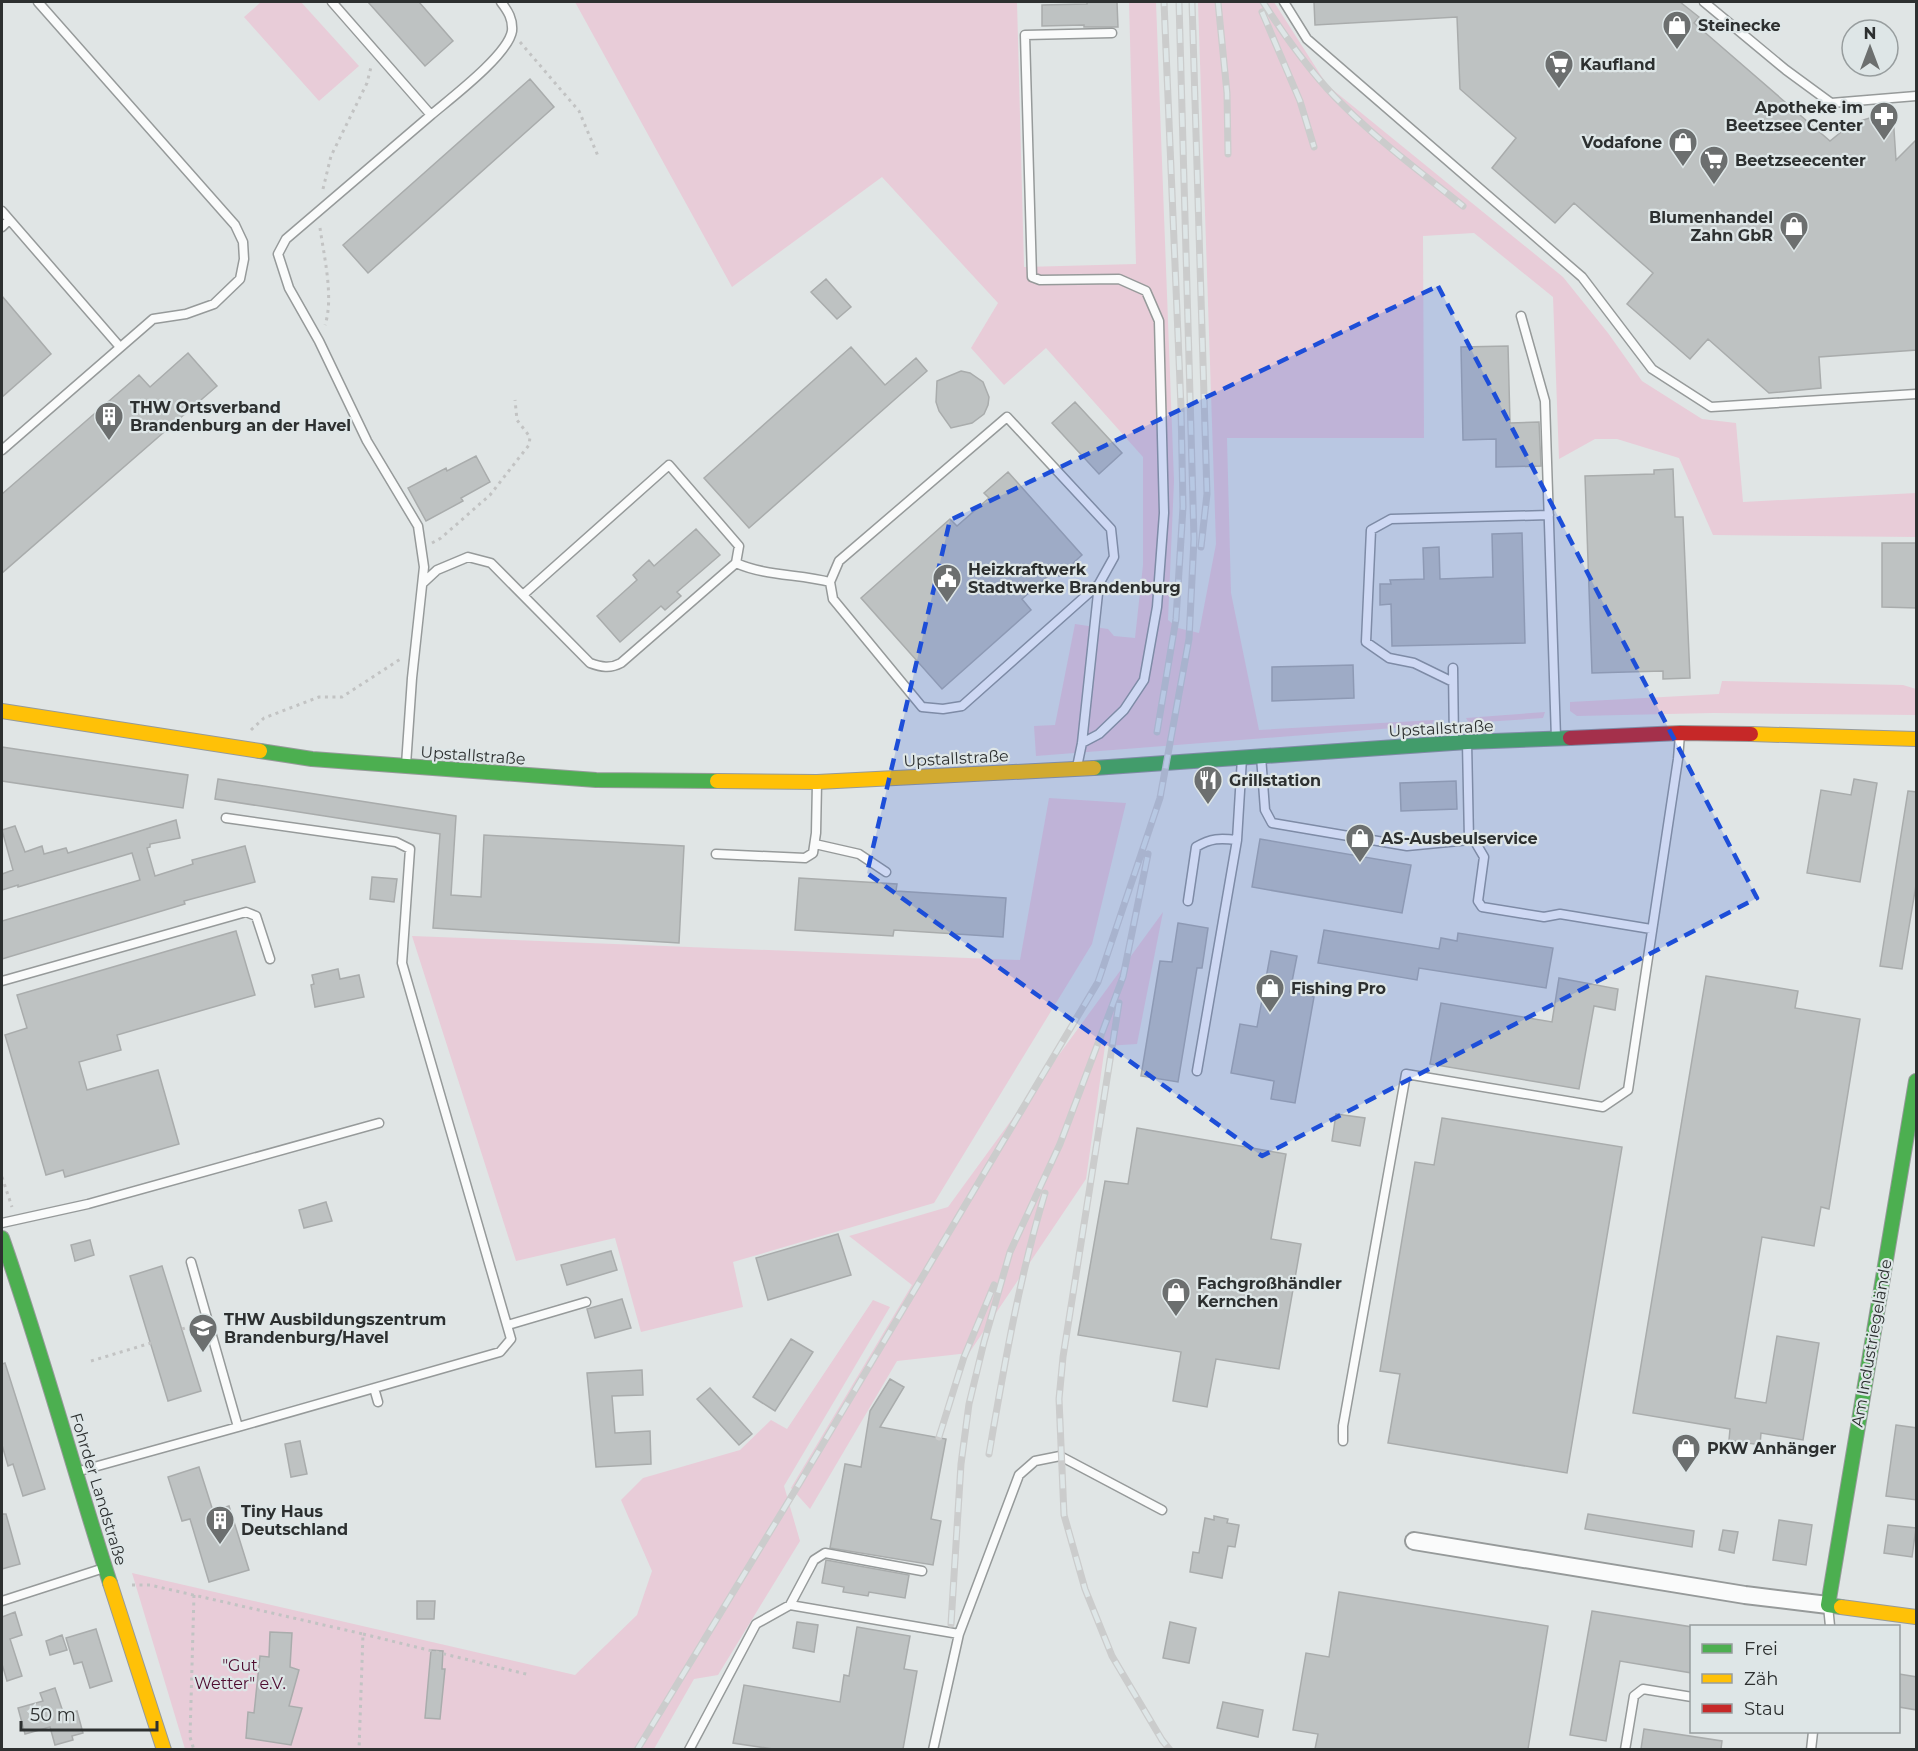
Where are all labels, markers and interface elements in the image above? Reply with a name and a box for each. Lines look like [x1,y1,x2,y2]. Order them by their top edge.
shop icon: Steinecke [1661,9,1693,51]
place label: Steinecke [1698,16,1781,35]
north arrow [1840,18,1900,78]
text: N [1864,24,1876,43]
supermarket icon: Kaufland [1543,48,1575,90]
place label: Kaufland [1580,55,1656,74]
place label: Apotheke im Beetzsee Center [1726,98,1863,135]
pharmacy icon: Apotheke im Beetzsee Center [1868,100,1900,142]
shop icon: Vodafone [1667,126,1699,168]
place label: Vodafone [1581,133,1662,152]
supermarket icon: Beetzseecenter [1698,144,1730,186]
place label: Beetzseecenter [1735,151,1866,170]
place label: Blumenhandel Zahn GbR [1649,208,1773,245]
shop icon: Blumenhandel Zahn GbR [1778,210,1810,252]
place label: THW Ortsverband Brandenburg an der Havel [130,398,351,435]
building icon: THW Ortsverband Brandenburg an der Havel [93,400,125,442]
place label: Heizkraftwerk Stadtwerke Brandenburg [968,560,1181,597]
public building icon: Heizkraftwerk Stadtwerke Brandenburg [931,562,963,604]
street label: Upstallstraße [1388,716,1494,741]
street label: Upstallstraße [420,742,526,769]
street label: Upstallstraße [903,746,1009,771]
restaurant icon: Grillstation [1192,764,1224,806]
place label: Grillstation [1229,771,1321,790]
shop icon: AS-Ausbeulservice [1344,822,1376,864]
place label: AS-Ausbeulservice [1380,829,1538,848]
shop icon: Fishing Pro [1254,972,1286,1014]
place label: Fishing Pro [1291,979,1386,998]
street label: Am Industriegelände [1847,1258,1896,1429]
place label: Fachgroßhändler Kernchen [1197,1274,1342,1311]
shop icon: Fachgroßhändler Kernchen [1160,1276,1192,1318]
place label: THW Ausbildungszentrum Brandenburg/Havel [224,1310,446,1347]
school or university icon: THW Ausbildungszentrum Brandenburg/Havel [187,1312,219,1354]
street label: Fohrder Landstraße [66,1411,131,1568]
shop icon: PKW Anhänger [1670,1432,1702,1474]
place label: PKW Anhänger [1707,1439,1837,1458]
place label: Tiny Haus Deutschland [241,1502,348,1539]
building icon: Tiny Haus Deutschland [204,1504,236,1546]
legend [1690,1625,1900,1733]
text: Frei [1744,1638,1778,1660]
park label: "Gut Wetter" e.V. [194,1656,286,1693]
text: Zäh [1744,1668,1779,1690]
scale bar [21,1694,158,1732]
text: Stau [1744,1698,1785,1720]
text: 50 m [30,1704,76,1726]

